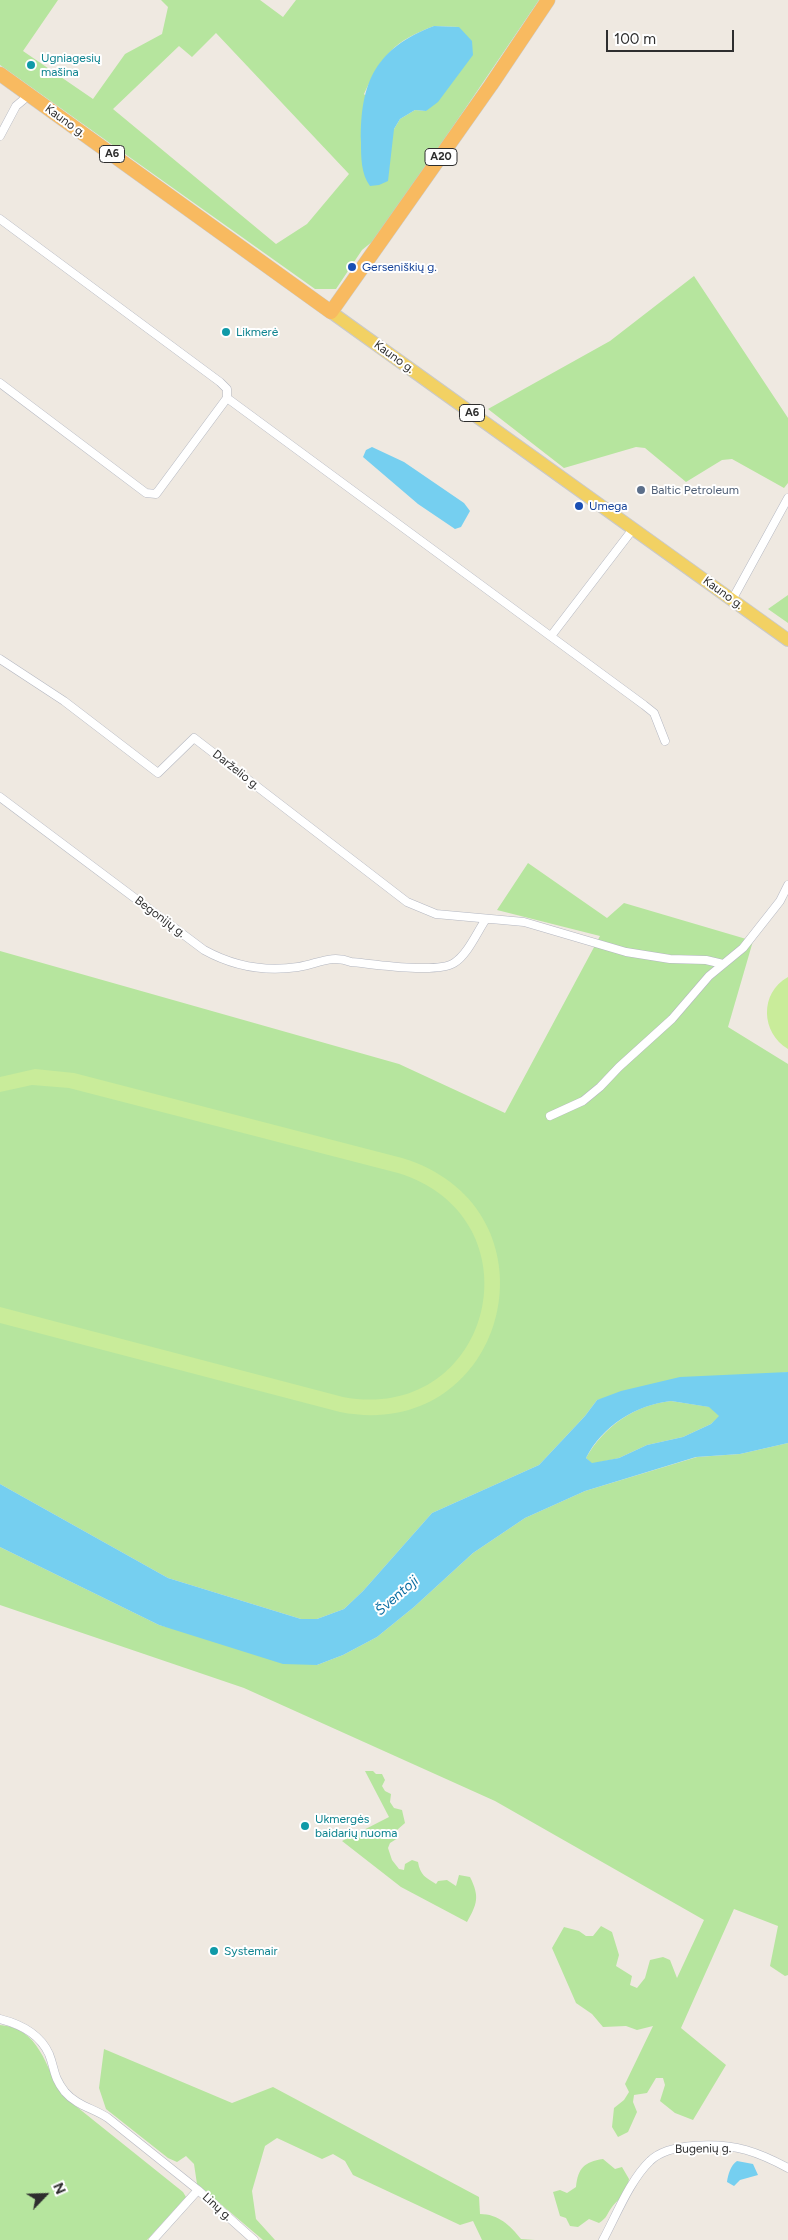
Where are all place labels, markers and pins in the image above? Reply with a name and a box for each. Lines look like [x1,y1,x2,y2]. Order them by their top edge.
place label: Ugniagesių mašina [41,51,101,79]
marker: Ugniagesių mašina [25,59,37,71]
place label: Gerseniškių g. [362,260,437,274]
marker: Gerseniškių g. [346,261,358,273]
place label: Likmerė [236,325,278,339]
marker: Likmerė [220,326,232,338]
place label: Baltic Petroleum [651,483,739,497]
marker: Baltic Petroleum [635,484,647,496]
place label: Umega [589,499,627,513]
marker: Umega [573,500,585,512]
place label: Ukmergės baidarių nuoma [315,1812,397,1840]
marker: Ukmergės baidarių nuoma [299,1820,311,1832]
place label: Systemair [224,1944,278,1958]
marker: Systemair [208,1945,220,1957]

